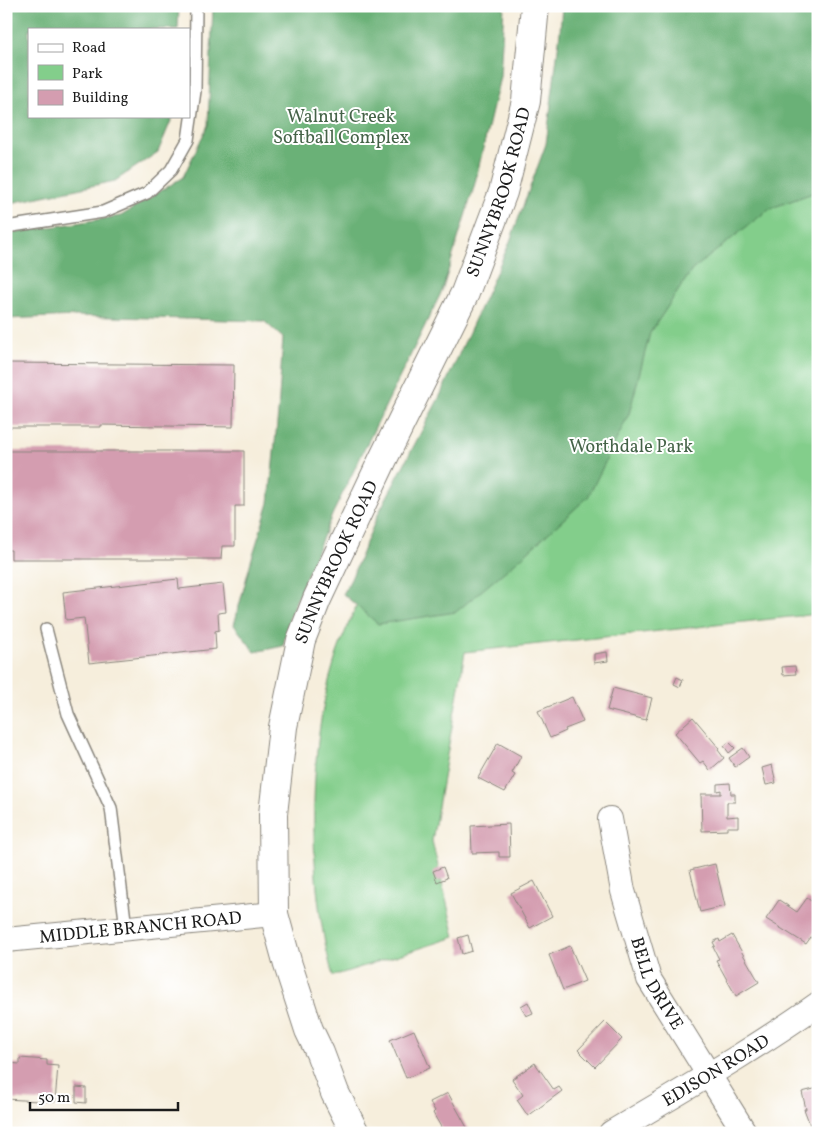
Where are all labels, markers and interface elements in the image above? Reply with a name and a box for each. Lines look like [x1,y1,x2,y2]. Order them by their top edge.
legend [28,28,190,118]
text: Road [72,38,106,59]
text: Park [72,64,103,85]
text: Building [72,88,129,109]
park label: Walnut Creek Softball Complex [273,105,409,151]
street label: SUNNYBROOK ROAD [461,105,538,281]
park label: Worthdale Park [569,435,693,460]
street label: SUNNYBROOK ROAD [290,477,385,648]
street label: MIDDLE BRANCH ROAD [38,906,243,951]
street label: BELL DRIVE [623,934,689,1035]
street label: EDISON ROAD [658,1029,775,1114]
scale bar [30,1079,178,1111]
text: 50 m [38,1088,70,1109]

